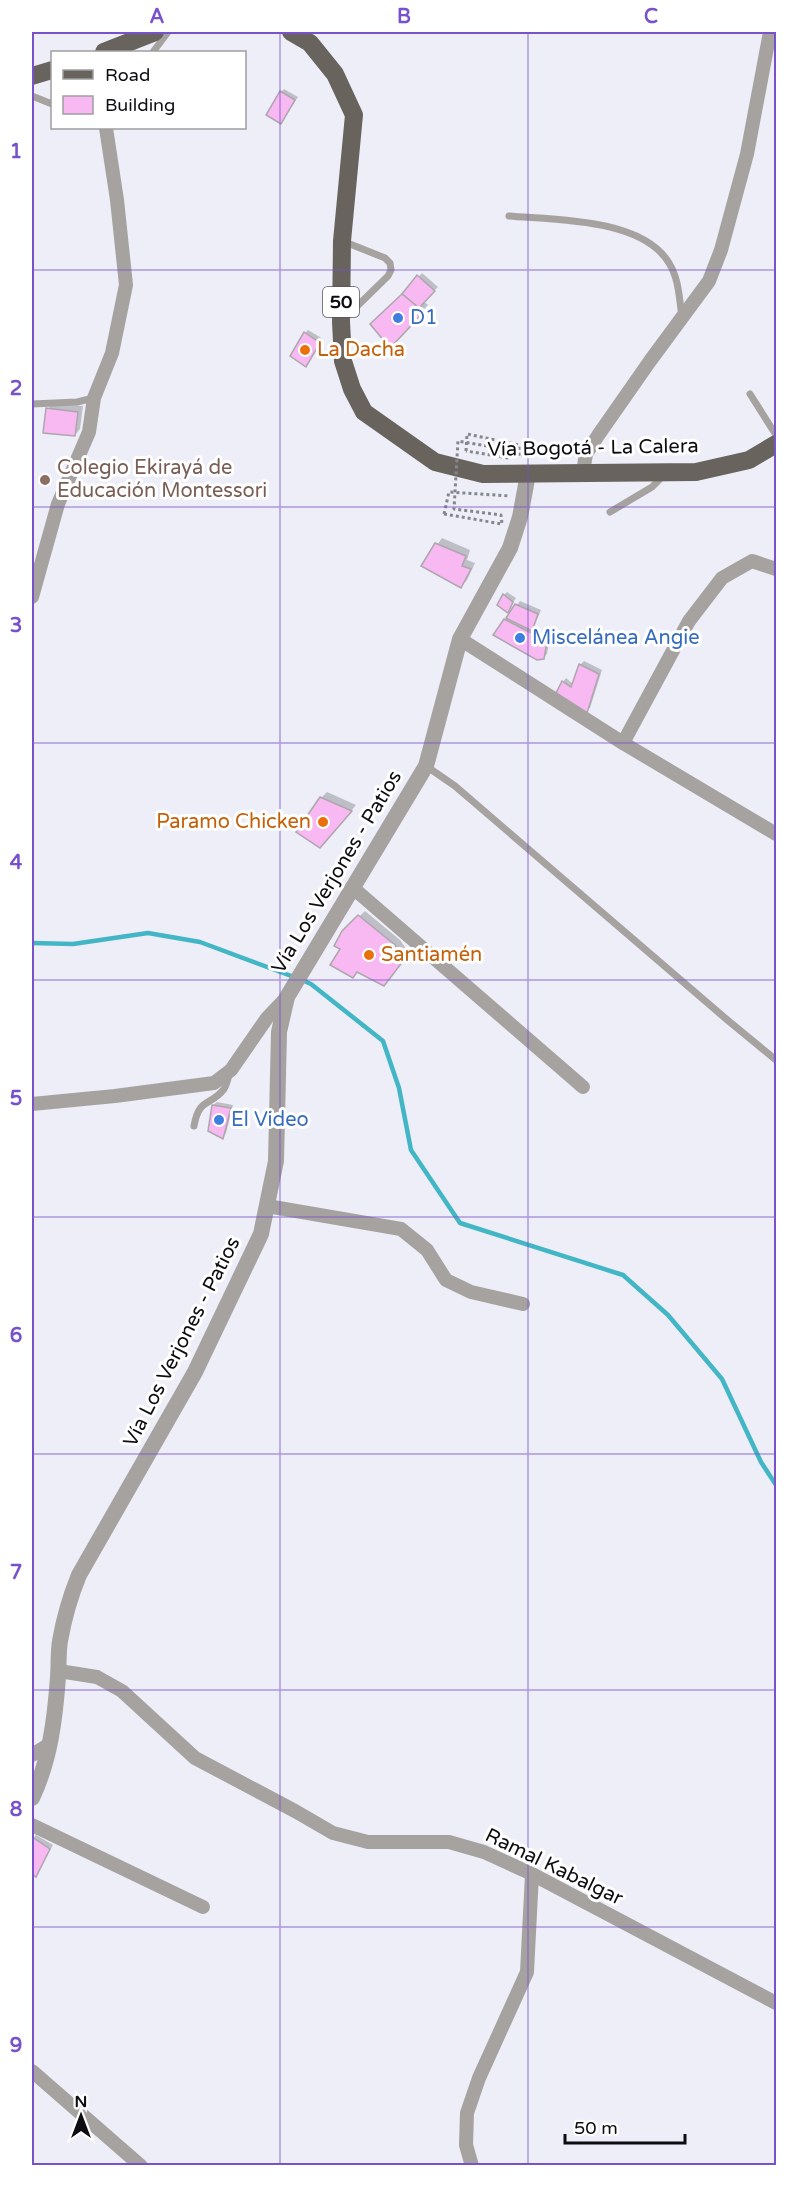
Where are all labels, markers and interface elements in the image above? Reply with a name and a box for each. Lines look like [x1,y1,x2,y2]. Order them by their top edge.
text: A [150,5,165,29]
text: B [397,5,411,29]
text: C [644,5,658,29]
legend [51,51,246,129]
text: Road [105,64,150,86]
text: Building [105,94,175,116]
text: 1 [10,140,22,164]
road number: 50 [323,287,359,317]
place label: D1 [410,306,438,330]
marker: D1 [391,311,405,325]
place label: La Dacha [317,338,405,362]
marker: La Dacha [298,343,312,357]
text: 2 [10,377,22,401]
street label: Vía Bogotá - La Calera [487,434,699,462]
place label: Colegio Ekirayá de Educación Montessori [57,456,267,503]
marker: Colegio Ekirayá de Educación Montessori [38,473,52,487]
text: 3 [10,614,22,638]
place label: Miscelánea Angie [532,626,700,650]
marker: Miscelánea Angie [513,631,527,645]
street label: Vía Los Verjones - Patios [267,766,407,978]
place label: Paramo Chicken [156,810,311,834]
marker: Paramo Chicken [316,815,330,829]
text: 4 [10,851,23,875]
place label: Santiamén [381,943,482,967]
marker: Santiamén [362,948,376,962]
text: 5 [10,1087,22,1111]
place label: El Video [231,1108,309,1132]
marker: El Video [212,1113,226,1127]
street label: Vía Los Verjones - Patios [119,1233,245,1451]
text: 6 [10,1324,22,1348]
text: 7 [10,1561,22,1585]
text: 8 [10,1798,22,1822]
street label: Ramal Kabalgar [481,1823,627,1911]
text: 9 [10,2034,22,2058]
north arrow [51,2086,111,2146]
text: N [75,2092,87,2112]
scale bar [565,2107,685,2145]
text: 50 m [574,2117,618,2139]

